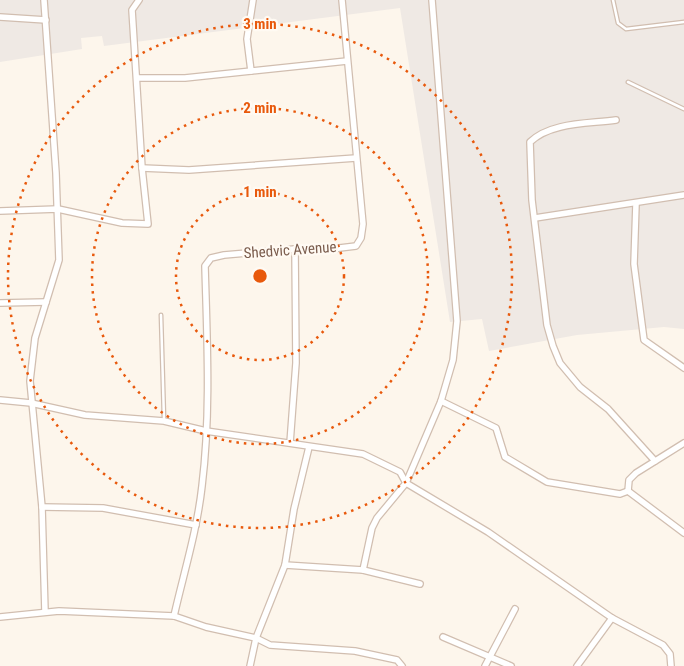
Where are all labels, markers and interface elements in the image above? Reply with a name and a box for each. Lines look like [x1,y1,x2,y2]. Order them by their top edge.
text: 3 min [243,15,277,33]
text: 2 min [243,99,277,117]
text: 1 min [243,183,277,201]
street label: Shedvic Avenue [243,238,337,262]
centre of rings [251,267,269,285]

